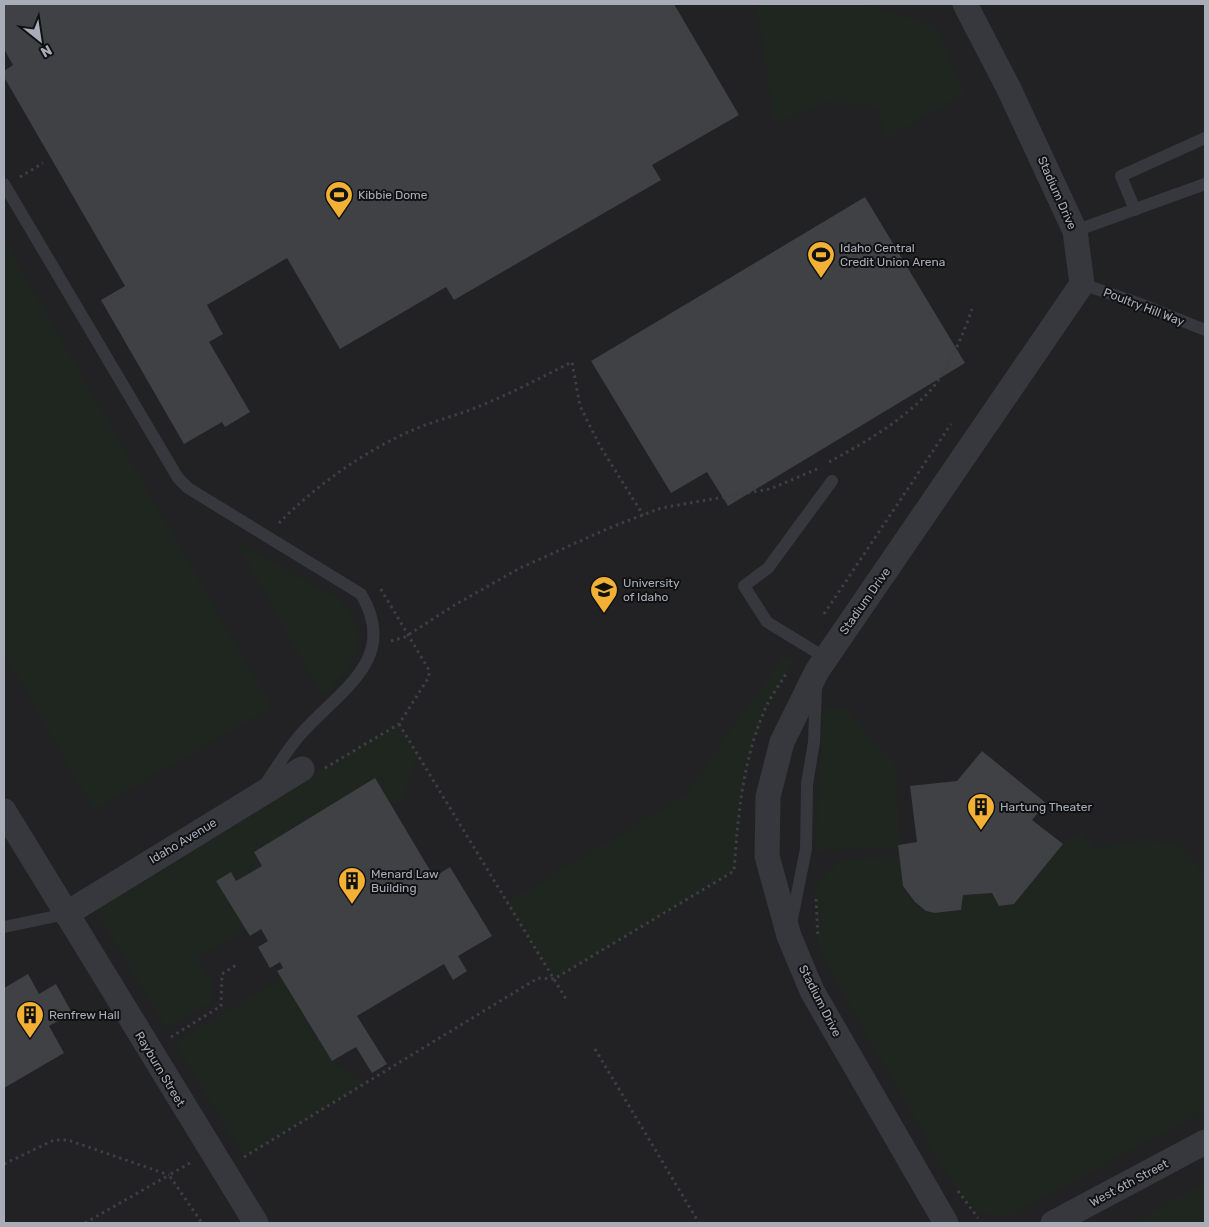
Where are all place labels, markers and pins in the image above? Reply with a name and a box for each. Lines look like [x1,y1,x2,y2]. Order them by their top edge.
sports icon: Kibbie Dome [324,180,354,219]
place label: Kibbie Dome [358,188,428,202]
sports icon: Idaho Central Credit Union Arena [806,240,836,279]
place label: Idaho Central Credit Union Arena [840,241,945,269]
school or university icon: University of Idaho [589,575,619,614]
place label: University of Idaho [623,576,680,604]
building icon: Hartung Theater [966,792,996,831]
place label: Hartung Theater [1000,800,1092,814]
building icon: Menard Law Building [337,866,367,905]
place label: Menard Law Building [371,867,439,895]
building icon: Renfrew Hall [15,1000,45,1039]
place label: Renfrew Hall [49,1008,120,1022]

